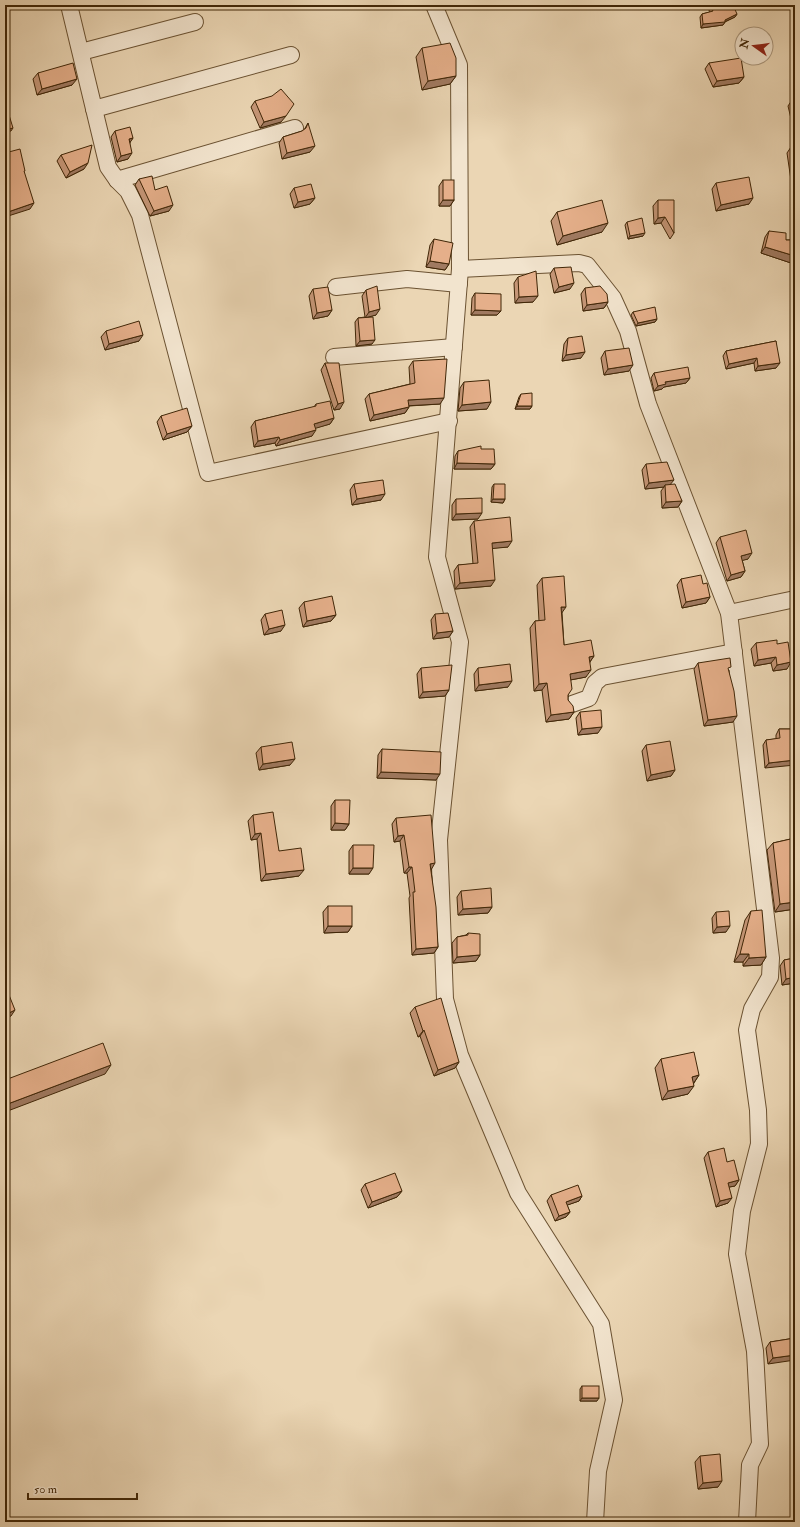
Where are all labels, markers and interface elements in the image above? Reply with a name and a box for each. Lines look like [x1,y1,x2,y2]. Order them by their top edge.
north arrow [734,26,774,66]
text: N [737,36,753,51]
scale bar [28,1475,137,1501]
text: 50 m [34,1482,58,1497]

